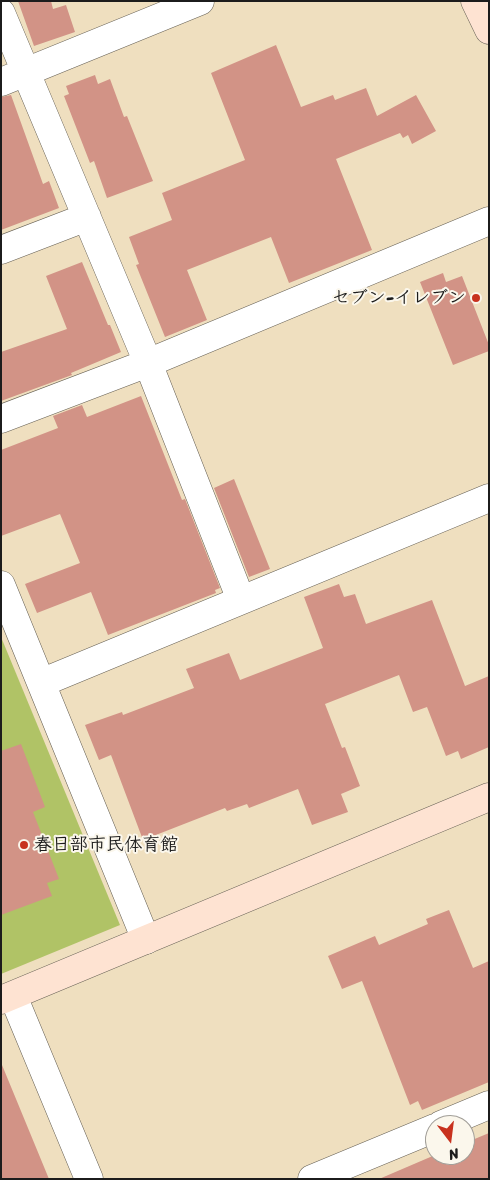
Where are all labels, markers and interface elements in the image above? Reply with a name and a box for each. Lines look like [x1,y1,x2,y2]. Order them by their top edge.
place label: セブン-イレブン [332,287,466,309]
marker: セブン-イレブン [470,292,482,304]
place label: 春日部市民体育館 [34,834,178,856]
marker: 春日部市民体育館 [18,839,30,851]
north arrow [425,1115,475,1165]
text: N [446,1141,462,1167]

